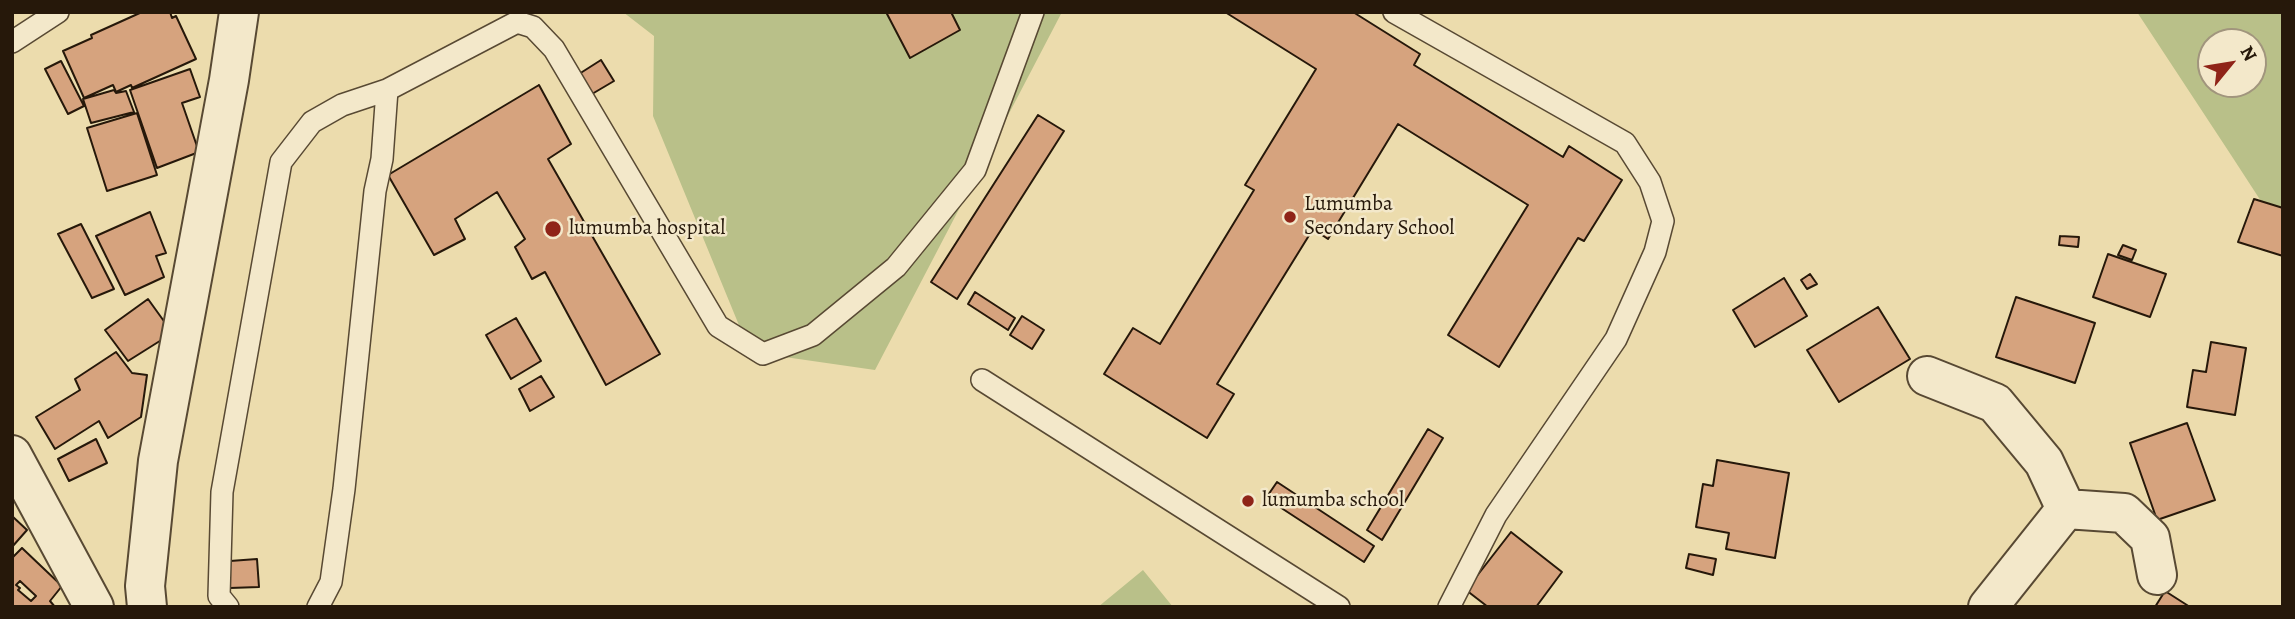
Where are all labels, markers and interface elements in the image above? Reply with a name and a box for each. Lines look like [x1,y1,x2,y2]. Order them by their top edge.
north arrow [2197,28,2267,98]
text: N [2234,41,2263,66]
place label: Lumumba Secondary School [1304,192,1454,242]
marker: Lumumba Secondary School [1282,209,1298,225]
place label: lumumba hospital [569,216,725,242]
marker: lumumba hospital [543,219,563,239]
place label: lumumba school [1262,488,1404,514]
marker: lumumba school [1240,493,1256,509]

